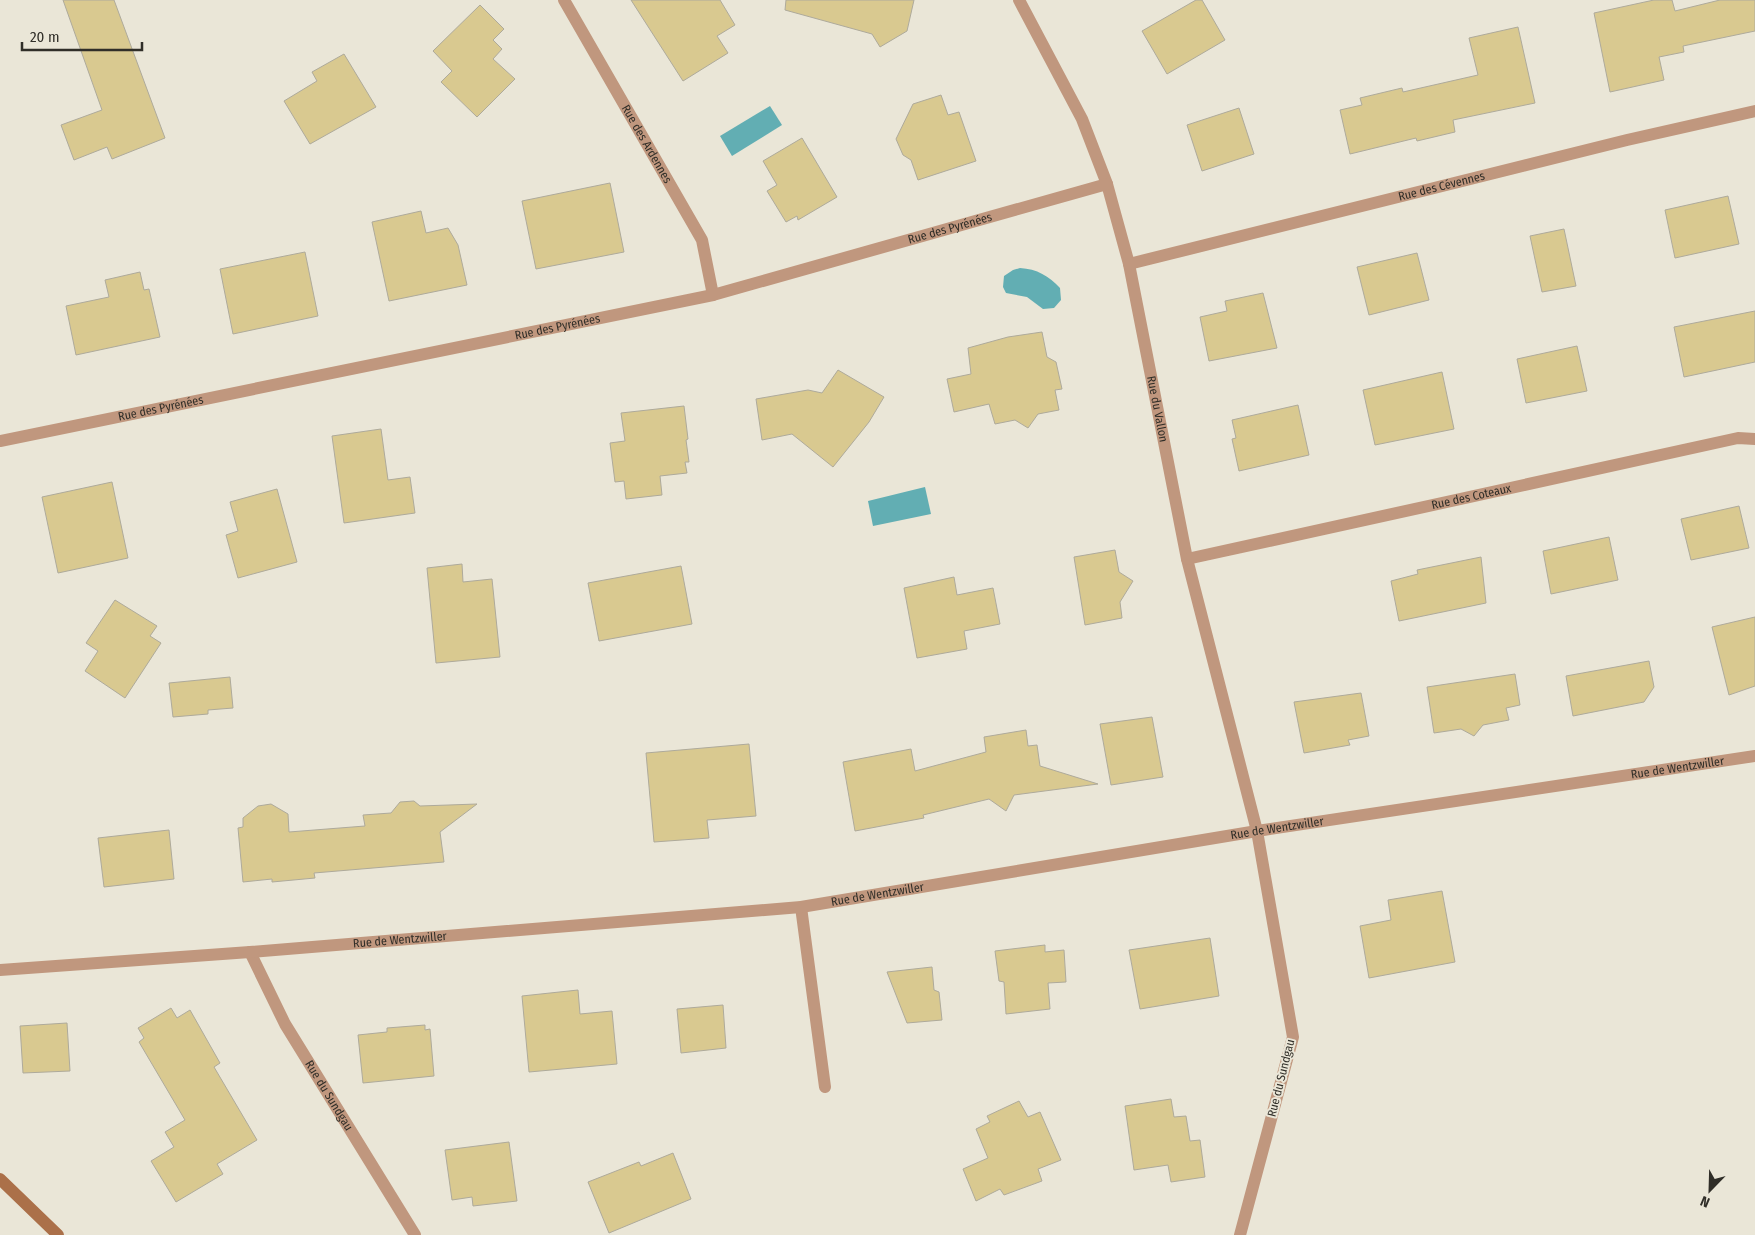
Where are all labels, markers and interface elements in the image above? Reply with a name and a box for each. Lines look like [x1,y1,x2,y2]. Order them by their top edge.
scale bar [22,20,142,52]
text: 20 m [30,28,60,46]
street label: Rue des Ardennes [619,102,675,186]
street label: Rue des Cévennes [1397,169,1486,204]
street label: Rue des Pyrénées [906,210,994,247]
street label: Rue des Pyrénées [514,311,601,342]
street label: Rue du Vallon [1144,375,1171,443]
street label: Rue des Pyrénées [117,393,205,424]
street label: Rue des Coteaux [1430,481,1513,512]
street label: Rue de Wentzwiller [1630,754,1726,782]
street label: Rue de Wentzwiller [1229,814,1325,842]
street label: Rue de Wentzwiller [830,879,926,909]
street label: Rue de Wentzwiller [352,929,448,951]
street label: Rue du Sundgau [1265,1038,1297,1118]
street label: Rue du Sundgau [302,1058,356,1133]
north arrow [1685,1165,1735,1215]
text: N [1698,1192,1712,1211]

